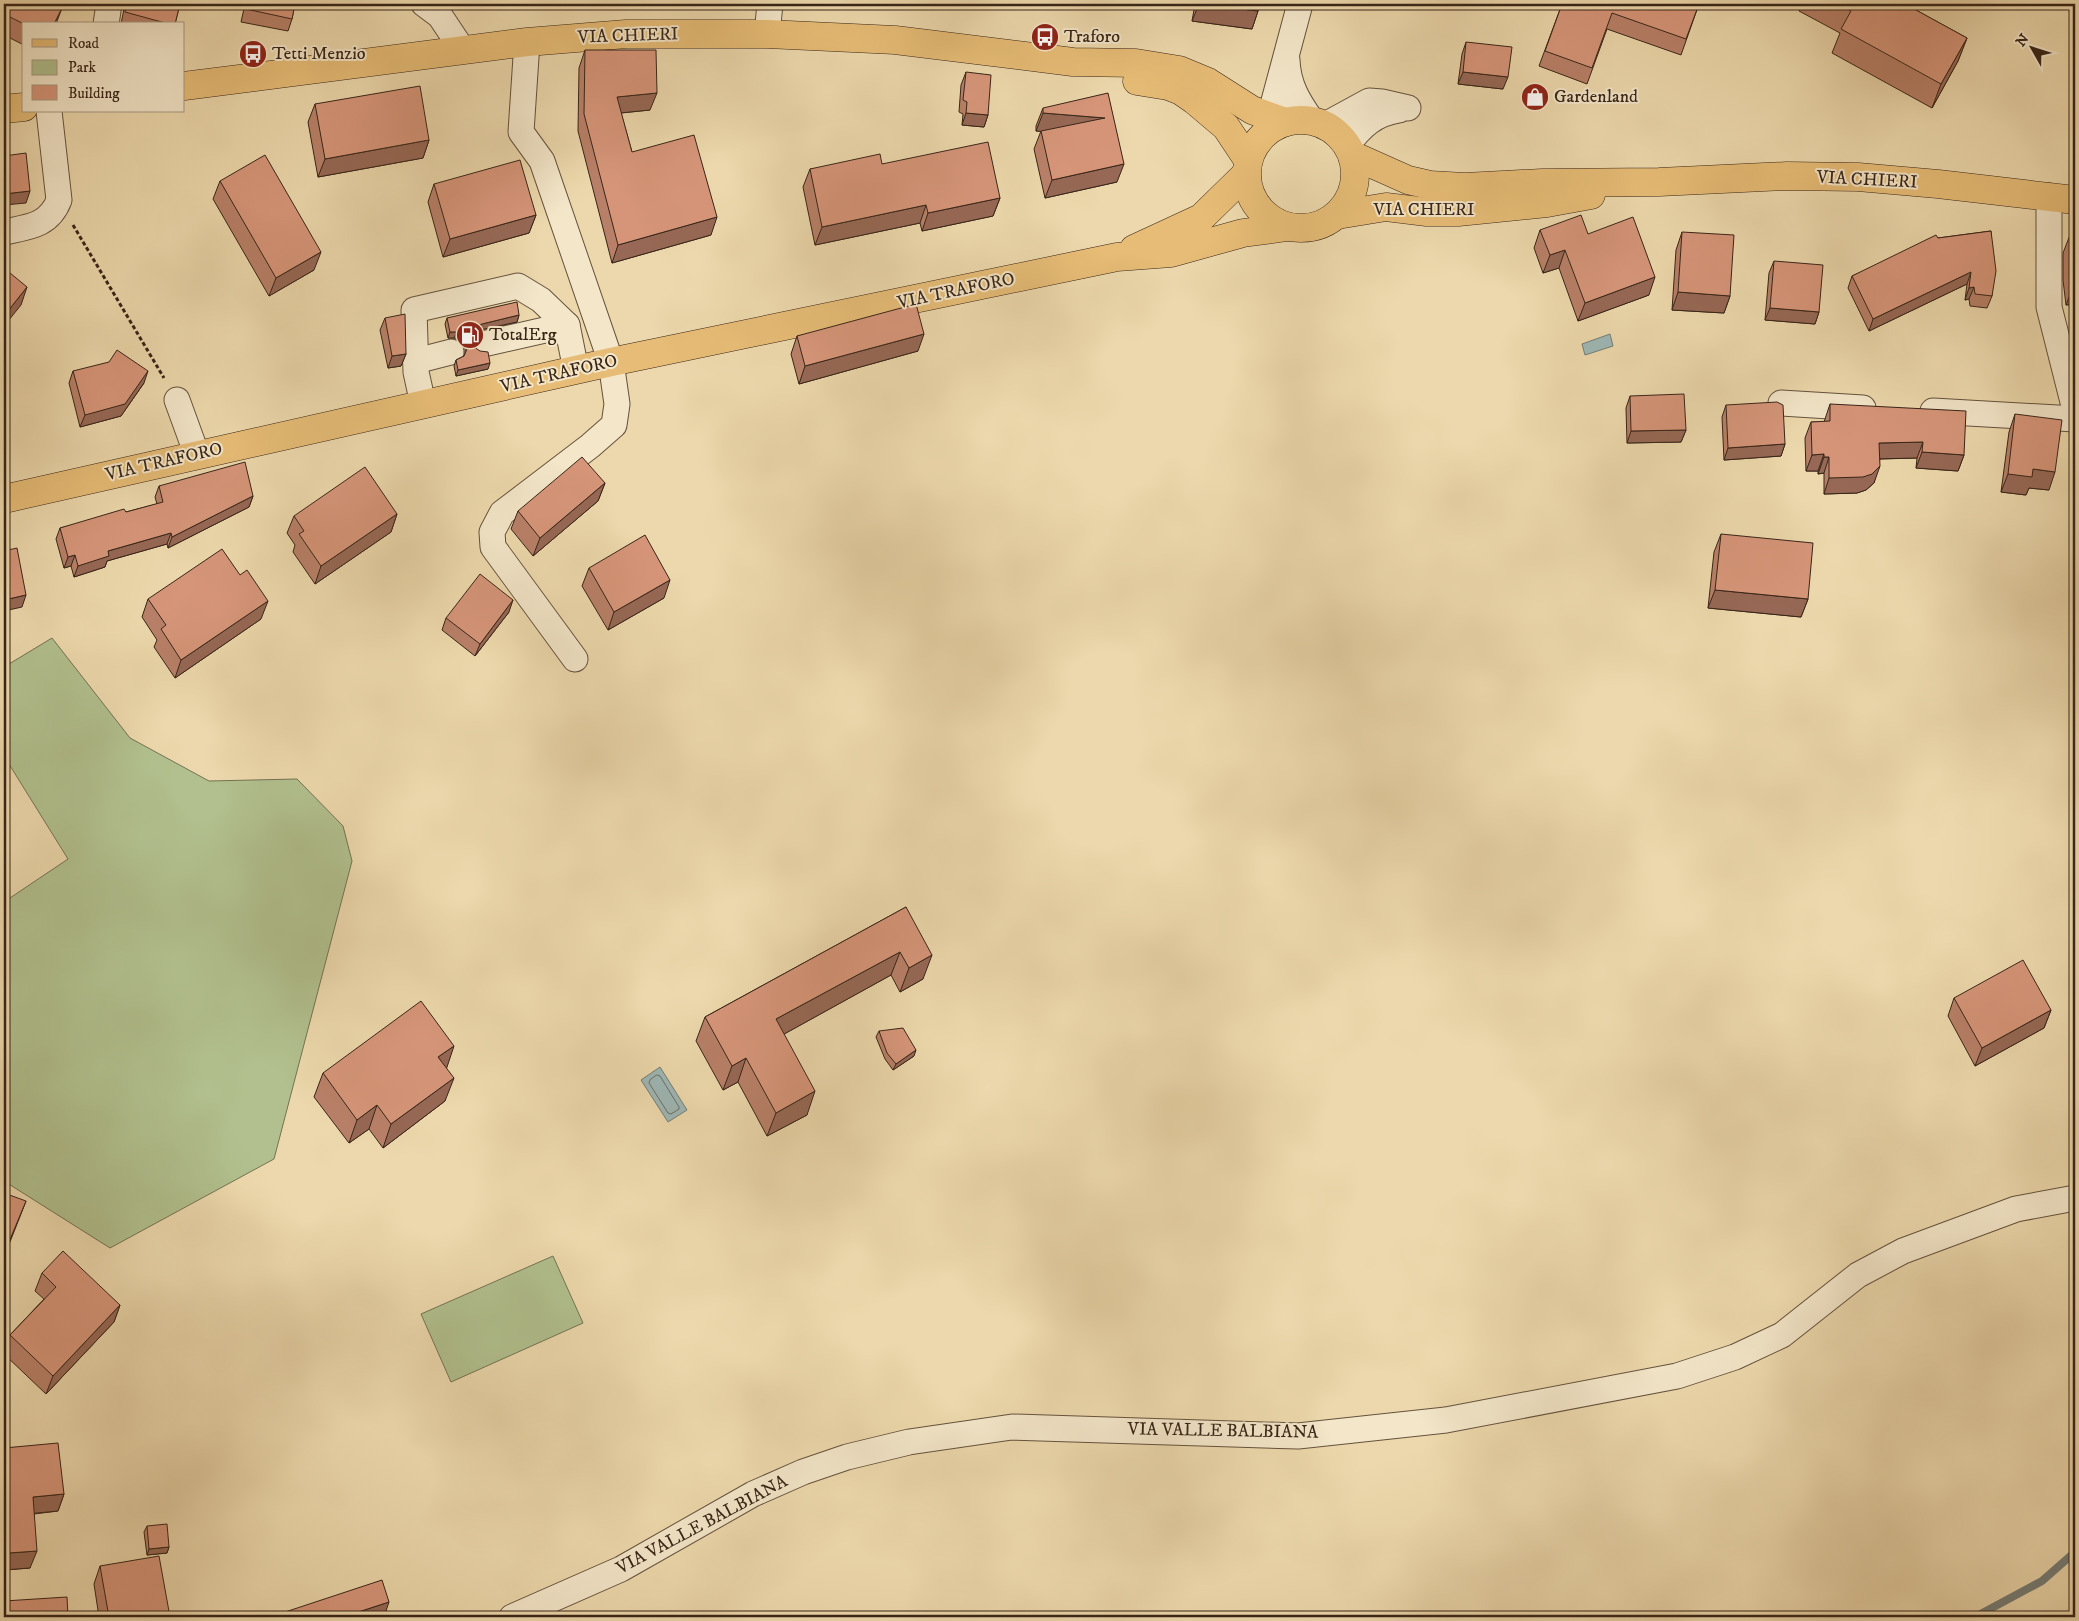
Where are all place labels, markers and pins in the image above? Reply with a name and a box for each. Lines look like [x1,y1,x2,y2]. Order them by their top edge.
bus stop icon: Traforo [1030,22,1060,52]
place label: Traforo [1064,26,1120,48]
bus stop icon: Tetti Menzio [238,39,268,69]
place label: Tetti Menzio [272,43,366,65]
shop icon: Gardenland [1520,82,1550,112]
place label: Gardenland [1554,86,1638,108]
fuel station icon: TotalErg [455,320,485,350]
place label: TotalErg [489,324,557,346]

